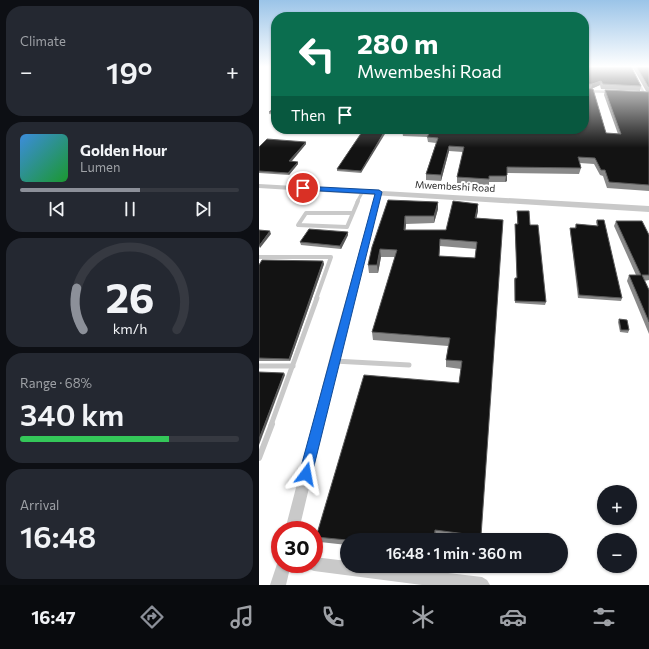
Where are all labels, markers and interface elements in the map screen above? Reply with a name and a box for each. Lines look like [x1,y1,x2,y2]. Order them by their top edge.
text: 280 m [357,26,438,60]
icon: left [291,28,343,80]
text: Climate [20,33,66,49]
text: 19° [106,53,152,90]
text: − [20,58,33,85]
text: + [226,58,239,85]
text: Mwembeshi Road [357,60,502,82]
icon: arrive [334,104,356,126]
text: Then [291,106,326,124]
text: Golden Hour [80,141,167,159]
text: Lumen [80,159,120,175]
pin [286,171,320,205]
icon: arrive [292,177,314,199]
street label: Mwembeshi Road [415,178,496,194]
icon: previous [46,198,68,220]
icon: pause [119,198,141,220]
icon: next [192,198,214,220]
text: 26 [105,271,154,322]
text: km/h [112,319,147,337]
text: Range · 68% [20,375,92,391]
text: 340 km [20,395,124,432]
position arrow [285,453,327,495]
map controls [597,485,637,573]
button: + [597,485,637,525]
text: Arrival [20,497,59,513]
text: 16:48 [20,517,96,554]
speed limit sign: 30 [271,521,323,573]
button: − [597,533,637,573]
text: 16:48 · 1 min · 360 m [386,544,522,562]
icon: directions [138,603,166,631]
icon: music [228,603,256,631]
icon: phone [319,603,347,631]
icon: climate [409,603,437,631]
icon: car [499,603,527,631]
icon: filters [590,603,618,631]
text: 16:47 [31,606,76,628]

